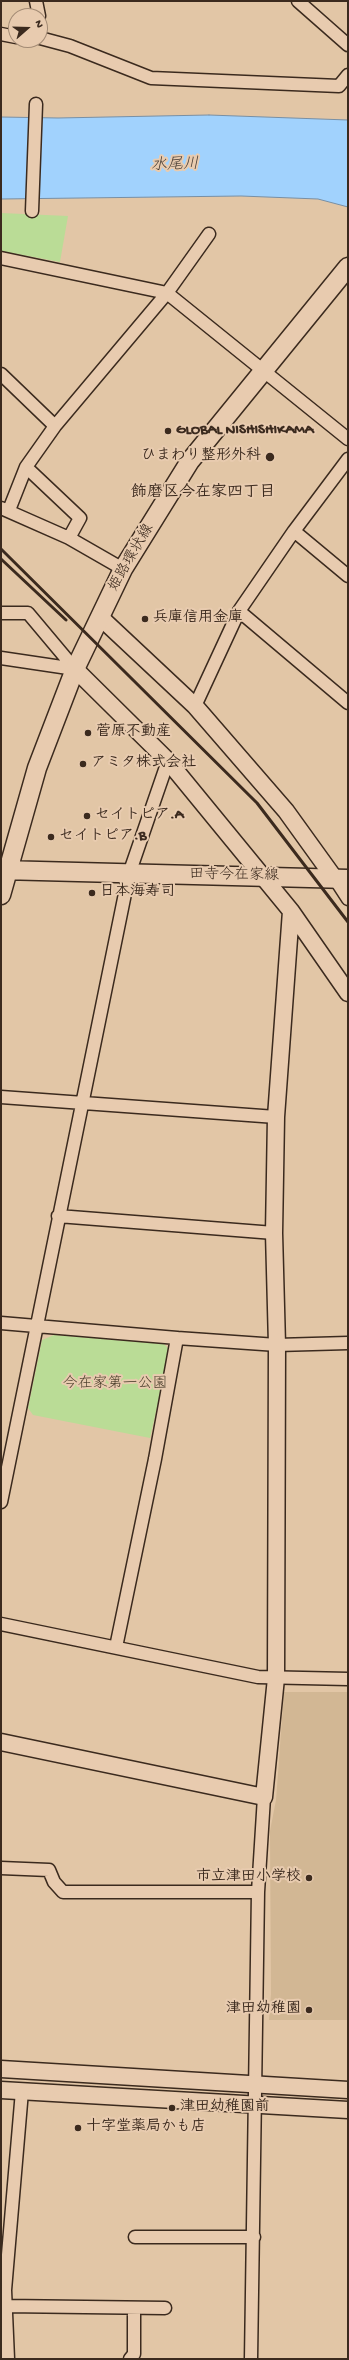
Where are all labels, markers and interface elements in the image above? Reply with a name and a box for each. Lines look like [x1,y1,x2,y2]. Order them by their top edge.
north arrow [8,8,48,48]
text: N [31,19,45,30]
water label: 水尾川 [151,156,199,176]
place label: GLOBAL NISHISHIKAMA [176,422,314,440]
marker: GLOBAL NISHISHIKAMA [163,426,173,436]
place label: ひまわり整形外科 [141,448,261,466]
marker: ひまわり整形外科 [264,451,276,463]
district label: 飾磨区今在家四丁目 [131,484,275,504]
street label: 姫路環状線 [105,521,159,595]
place label: 兵庫信用金庫 [153,610,243,628]
marker: 兵庫信用金庫 [140,614,150,624]
place label: 菅原不動産 [96,724,171,742]
marker: 菅原不動産 [83,728,93,738]
place label: アミタ株式会社 [91,755,196,773]
marker: アミタ株式会社 [78,759,88,769]
place label: セイトピア.A [95,807,184,825]
marker: セイトピア.A [82,811,92,821]
place label: セイトピア.B [59,828,146,846]
marker: セイトピア.B [46,832,56,842]
street label: 田寺今在家線 [189,866,279,886]
place label: 日本海寿司 [100,884,175,902]
marker: 日本海寿司 [87,888,97,898]
park label: 今在家第一公園 [63,1376,167,1394]
place label: 市立津田小学校 [196,1869,301,1887]
marker: 市立津田小学校 [304,1873,314,1883]
place label: 津田幼稚園 [226,2001,301,2019]
marker: 津田幼稚園 [304,2005,314,2015]
place label: 津田幼稚園前 [180,2099,270,2117]
marker: 津田幼稚園前 [167,2103,177,2113]
place label: 十字堂薬局かも店 [86,2119,206,2137]
marker: 十字堂薬局かも店 [73,2123,83,2133]

